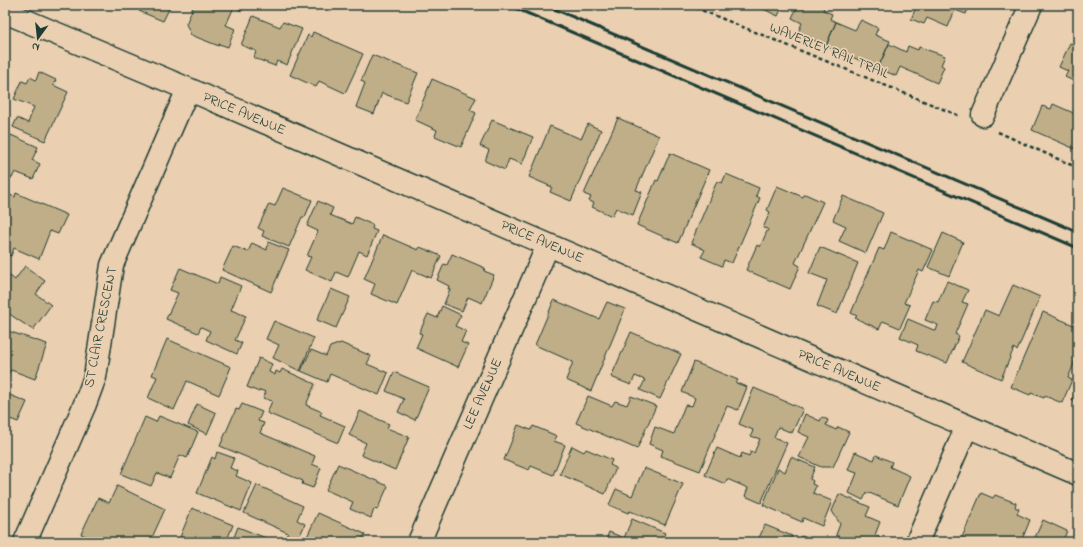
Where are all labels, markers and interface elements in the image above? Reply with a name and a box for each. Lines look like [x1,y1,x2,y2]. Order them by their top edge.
street label: WAVERLEY RAIL TRAIL [766,17,893,85]
north arrow [18,18,58,58]
text: N [30,38,41,55]
street label: PRICE AVENUE [199,87,289,141]
street label: PRICE AVENUE [497,215,587,269]
street label: ST CLAIR CRESCENT [79,265,123,389]
street label: PRICE AVENUE [794,344,884,398]
street label: LEE AVENUE [458,355,508,433]

